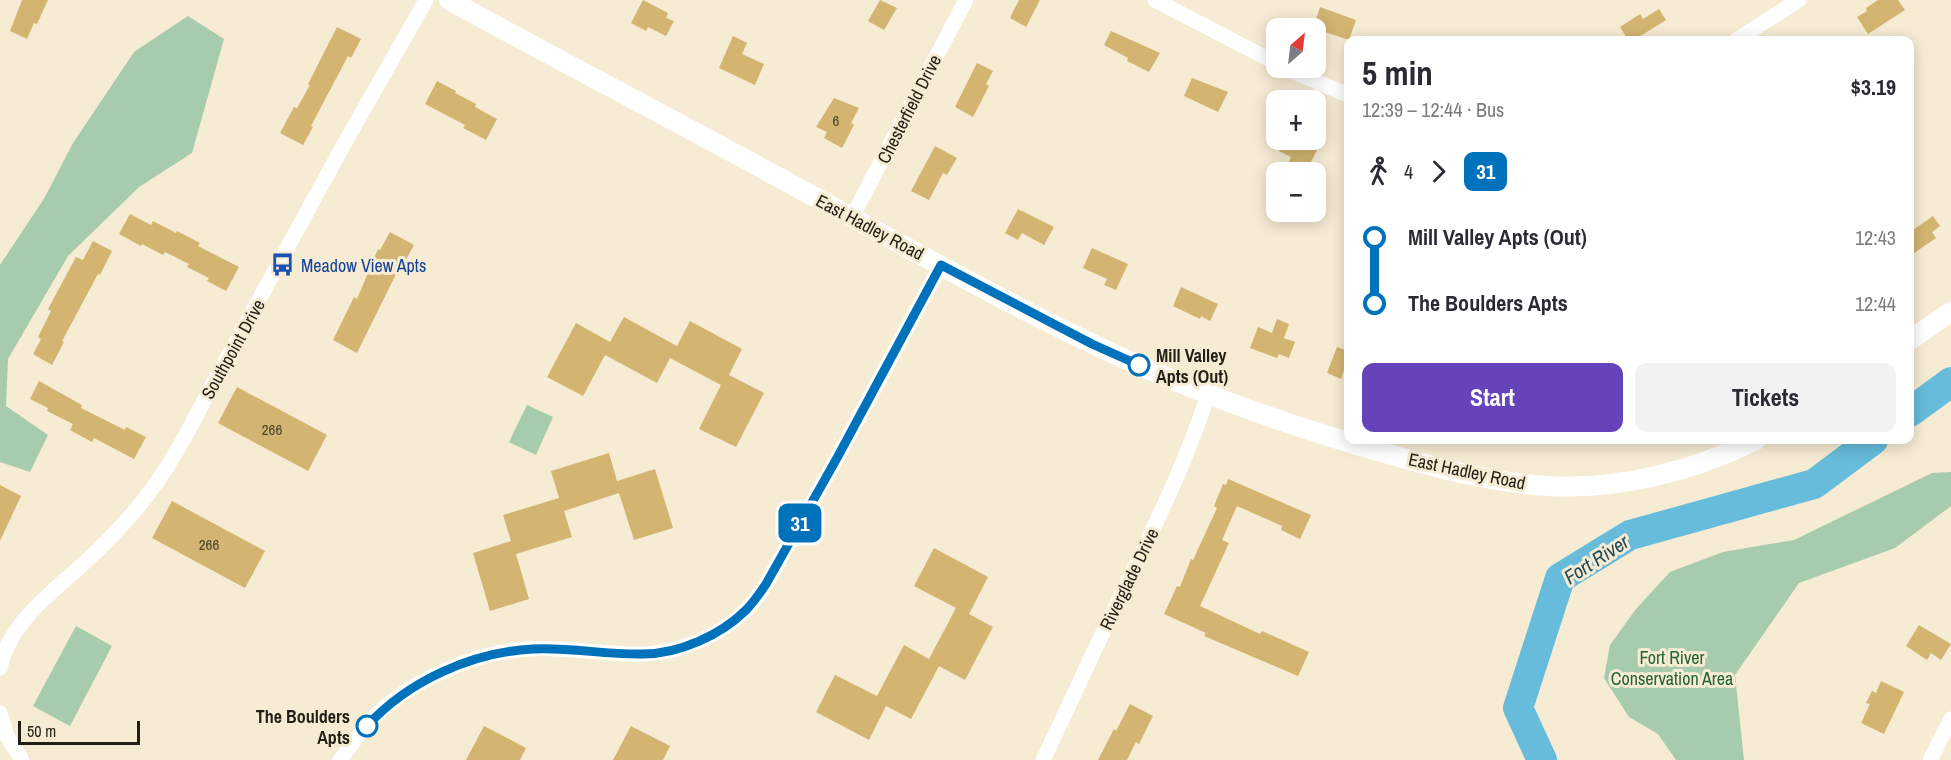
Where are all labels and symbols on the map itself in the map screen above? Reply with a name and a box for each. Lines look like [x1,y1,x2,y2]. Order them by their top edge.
north arrow [1266,18,1326,78]
street label: Chesterfield Drive [871,50,947,168]
house number: 6 [833,110,840,131]
street label: East Hadley Road [812,188,928,266]
bus stop icon: Meadow View Apts [270,252,296,278]
place label: Meadow View Apts [301,253,426,278]
street label: Southpoint Drive [195,294,271,404]
place label: Mill Valley Apts (Out) [1156,343,1228,389]
marker: Mill Valley Apts (Out) [1128,354,1150,376]
house number: 266 [262,419,282,440]
street label: East Hadley Road [1406,446,1528,496]
line badge: 31 [773,504,827,542]
street label: Riverglade Drive [1093,524,1165,634]
water label: Fort River [1558,528,1634,590]
house number: 266 [199,534,219,555]
park label: Fort River Conservation Area [1611,645,1733,691]
place label: The Boulders Apts [256,704,350,750]
marker: The Boulders Apts [356,715,378,737]
scale bar [18,718,140,746]

